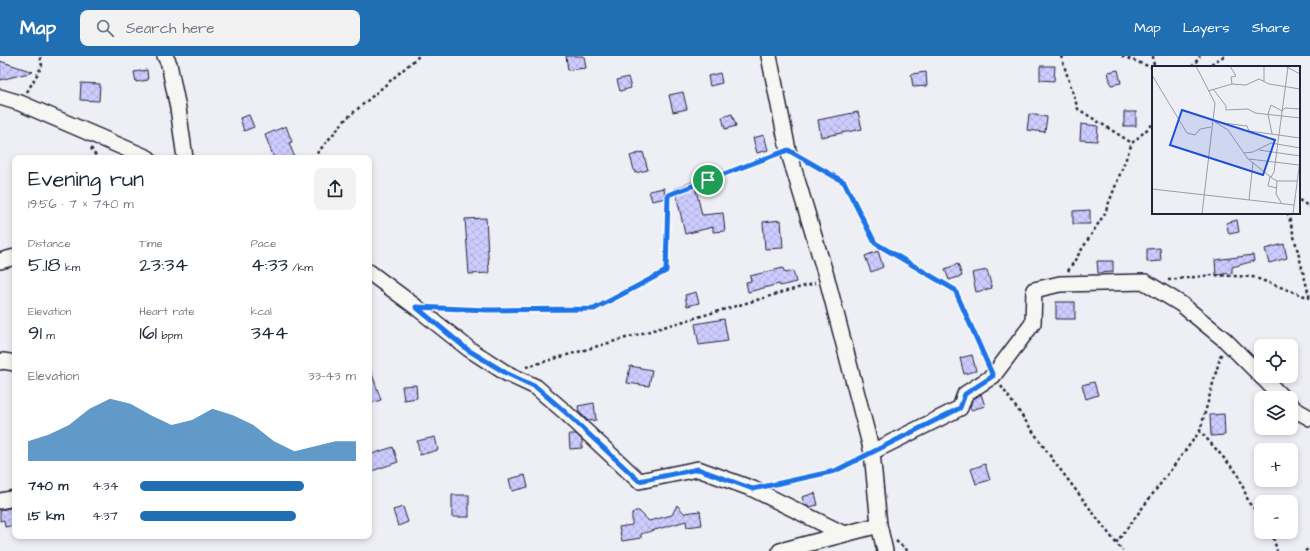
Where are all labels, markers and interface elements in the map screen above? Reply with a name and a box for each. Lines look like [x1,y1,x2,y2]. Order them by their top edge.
search box [80,10,360,46]
text: Map [20,15,56,42]
icon: search [94,17,116,39]
text: Search here [126,18,215,39]
text: Map [1134,18,1161,38]
text: Layers [1183,18,1230,38]
text: Share [1252,18,1290,38]
inset map [1152,66,1300,214]
pin [691,163,725,197]
text: Evening run [28,164,144,195]
button: share [314,168,356,210]
icon: arrive [697,169,719,191]
text: 19:56 · 7 × 740 m [28,195,134,213]
text: Distance [28,236,71,251]
text: Time [139,236,162,251]
text: Pace [251,236,276,251]
text: 5.18 [28,251,61,279]
text: 23:34 [139,251,188,279]
text: 4:33 [251,251,288,279]
text: km [61,260,80,275]
text: /km [288,260,313,275]
text: Elevation [28,304,71,319]
text: Heart rate [139,304,195,319]
text: kcal [251,304,272,319]
text: 91 [28,319,42,347]
text: 161 [139,319,157,347]
text: 344 [251,319,288,347]
text: m [42,328,55,343]
text: bpm [157,328,182,343]
map controls [1254,339,1298,539]
button: locate [1254,339,1298,383]
text: Elevation [28,367,79,385]
text: 33–43 m [308,367,356,385]
button: layers [1254,391,1298,435]
button: + [1254,443,1298,487]
text: 740 m [28,477,68,495]
text: 4:34 [92,477,118,495]
button: − [1254,495,1298,539]
text: 1.5 km [28,507,64,525]
text: 4:37 [92,507,118,525]

